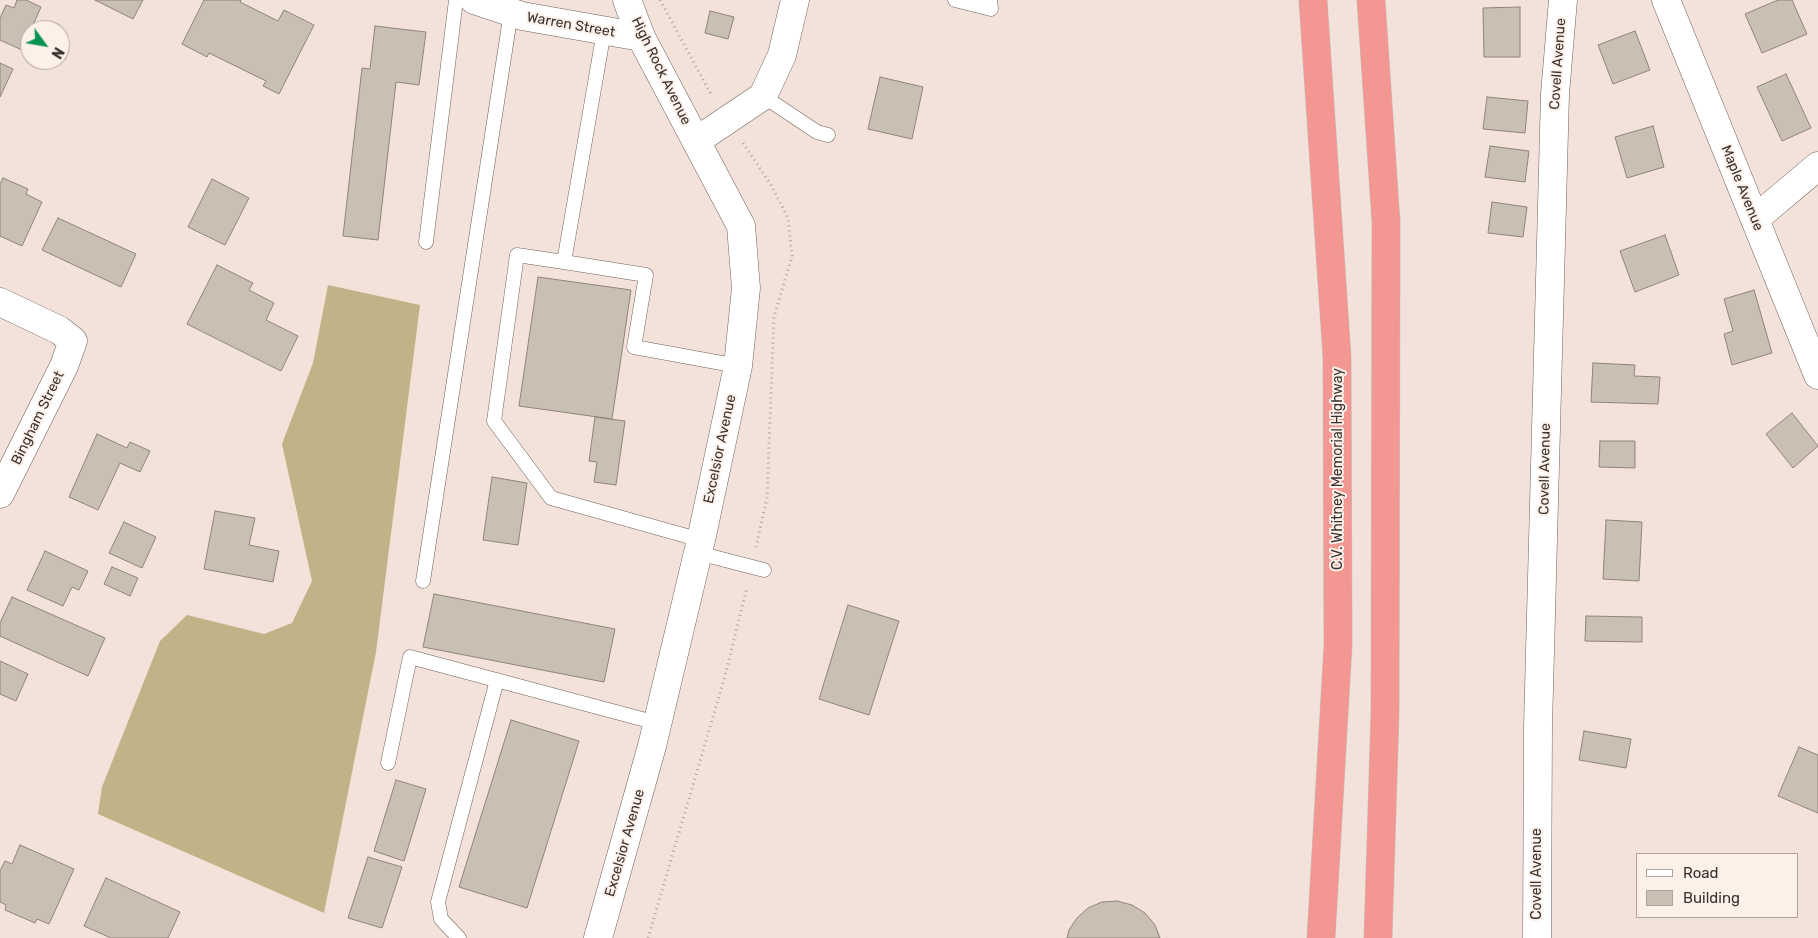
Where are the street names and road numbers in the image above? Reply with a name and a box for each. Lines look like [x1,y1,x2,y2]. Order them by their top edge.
street label: Warren Street [526,9,616,41]
street label: High Rock Avenue [628,14,694,128]
street label: Covell Avenue [1546,18,1570,110]
street label: Maple Avenue [1717,143,1767,233]
street label: Bingham Street [8,368,68,468]
street label: C.V. Whitney Memorial Highway [1330,368,1346,570]
street label: Excelsior Avenue [700,393,740,505]
street label: Covell Avenue [1536,423,1554,515]
street label: Excelsior Avenue [602,787,648,899]
street label: Covell Avenue [1529,828,1545,920]

